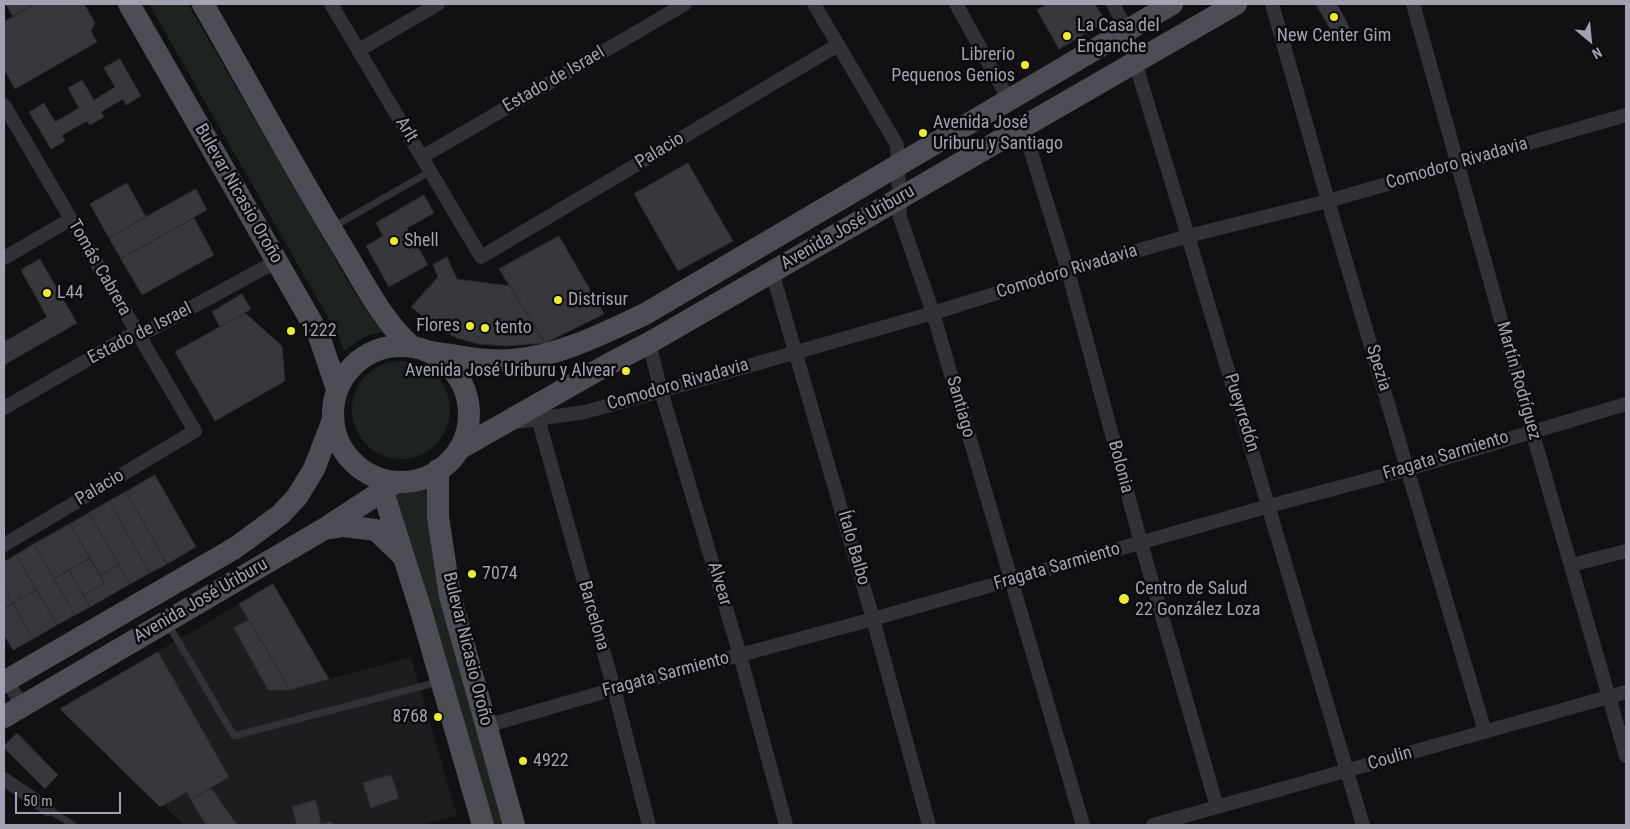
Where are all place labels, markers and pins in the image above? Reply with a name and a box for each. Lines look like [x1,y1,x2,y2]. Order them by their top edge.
marker: New Center Gim [1328,11,1340,23]
place label: La Casa del Enganche [1077,15,1160,58]
place label: New Center Gim [1277,25,1391,47]
marker: La Casa del Enganche [1061,30,1073,42]
place label: Librerio Pequenos Genios [891,44,1015,86]
marker: Librerio Pequenos Genios [1019,59,1031,71]
place label: Avenida José Uriburu y Santiago [933,112,1063,154]
marker: Avenida José Uriburu y Santiago [917,127,929,139]
place label: Shell [404,230,439,252]
marker: Shell [388,235,400,247]
place label: L44 [57,282,83,304]
marker: L44 [41,287,53,299]
place label: Distrisur [568,289,628,311]
marker: Distrisur [552,294,564,306]
place label: Flores [416,315,460,337]
place label: tento [495,317,532,339]
place label: 1222 [301,320,337,342]
marker: Flores [464,320,476,332]
marker: tento [479,322,491,334]
marker: 1222 [285,325,297,337]
place label: Avenida José Uriburu y Alvear [405,360,616,382]
marker: Avenida José Uriburu y Alvear [620,365,632,377]
place label: 7074 [482,563,518,585]
marker: 7074 [466,568,478,580]
place label: Centro de Salud 22 González Loza [1135,578,1260,620]
marker: Centro de Salud 22 González Loza [1117,592,1131,606]
place label: 8768 [392,706,428,728]
marker: 8768 [432,711,444,723]
place label: 4922 [533,750,569,772]
marker: 4922 [517,755,529,767]

